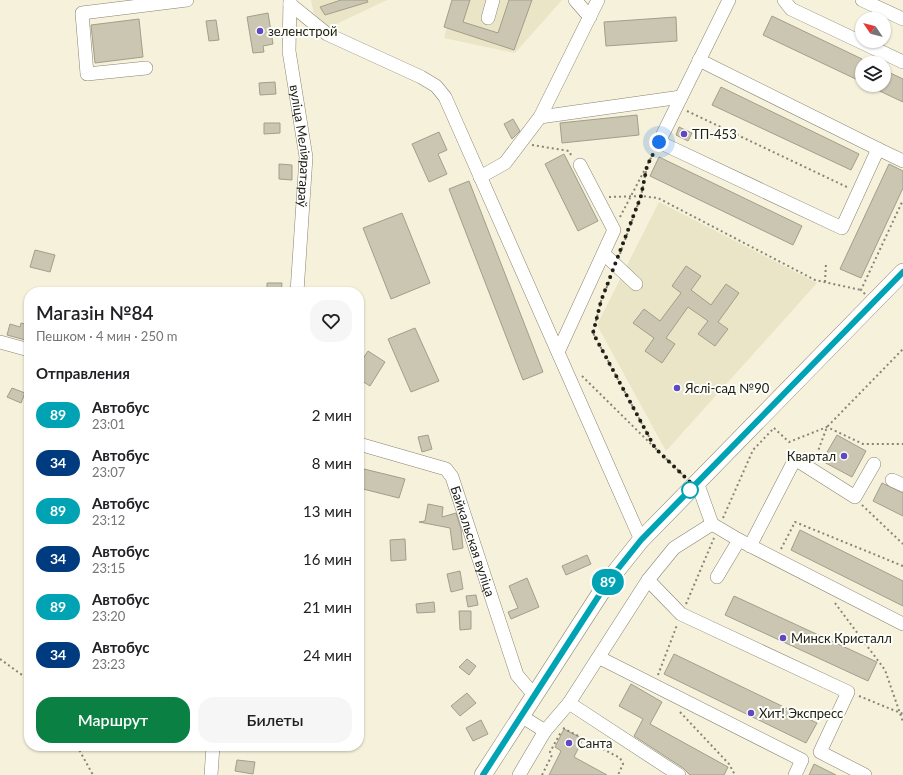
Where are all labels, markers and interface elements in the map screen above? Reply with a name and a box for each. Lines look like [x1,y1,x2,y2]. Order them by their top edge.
north arrow [855,12,891,48]
map controls [855,12,891,92]
place label: зеленстрой [268,23,337,39]
marker: зеленстрой [255,26,265,36]
button: layers [855,56,891,92]
street label: вуліца Меліяратараў [287,84,314,208]
place label: ТП-453 [692,126,737,142]
marker: ТП-453 [679,129,689,139]
your location [649,132,669,152]
button: heart [310,300,352,342]
text: Магазін №84 [36,301,153,324]
text: Пешком · 4 мин · 250 m [36,328,177,344]
text: Отправления [36,364,130,382]
place label: Яслі-сад №90 [684,380,770,396]
marker: Яслі-сад №90 [672,383,682,393]
text: Автобус [92,398,149,416]
text: 89 [50,406,66,423]
text: 2 мин [312,406,352,424]
text: 23:01 [92,416,125,432]
text: Автобус [92,446,149,464]
place label: Квартал [787,448,836,464]
marker: Квартал [839,451,849,461]
text: 34 [50,454,66,471]
text: 8 мин [312,454,352,472]
text: 23:07 [92,464,125,480]
unlabelled marker [681,481,699,499]
street label: Байкальская вуліца [447,484,499,599]
text: Автобус [92,494,149,512]
text: 89 [50,502,66,519]
text: 13 мин [303,502,352,520]
text: 23:12 [92,512,125,528]
text: Автобус [92,542,149,560]
text: 34 [50,550,66,567]
text: 16 мин [303,550,352,568]
text: 23:15 [92,560,125,576]
line badge: 89 [590,569,626,595]
text: 89 [600,573,616,590]
text: Автобус [92,590,149,608]
text: 89 [50,598,66,615]
text: 21 мин [303,598,352,616]
text: 23:20 [92,608,125,624]
place label: Минск Кристалл [791,630,892,646]
marker: Минск Кристалл [778,633,788,643]
text: Автобус [92,638,149,656]
text: 34 [50,646,66,663]
text: 24 мин [303,646,352,664]
text: 23:23 [92,656,125,672]
button: Маршрут [36,697,190,743]
button: Билеты [198,697,352,743]
place label: Хит! Экспресс [759,705,843,721]
marker: Хит! Экспресс [746,708,756,718]
place label: Санта [577,735,612,751]
marker: Санта [564,738,574,748]

